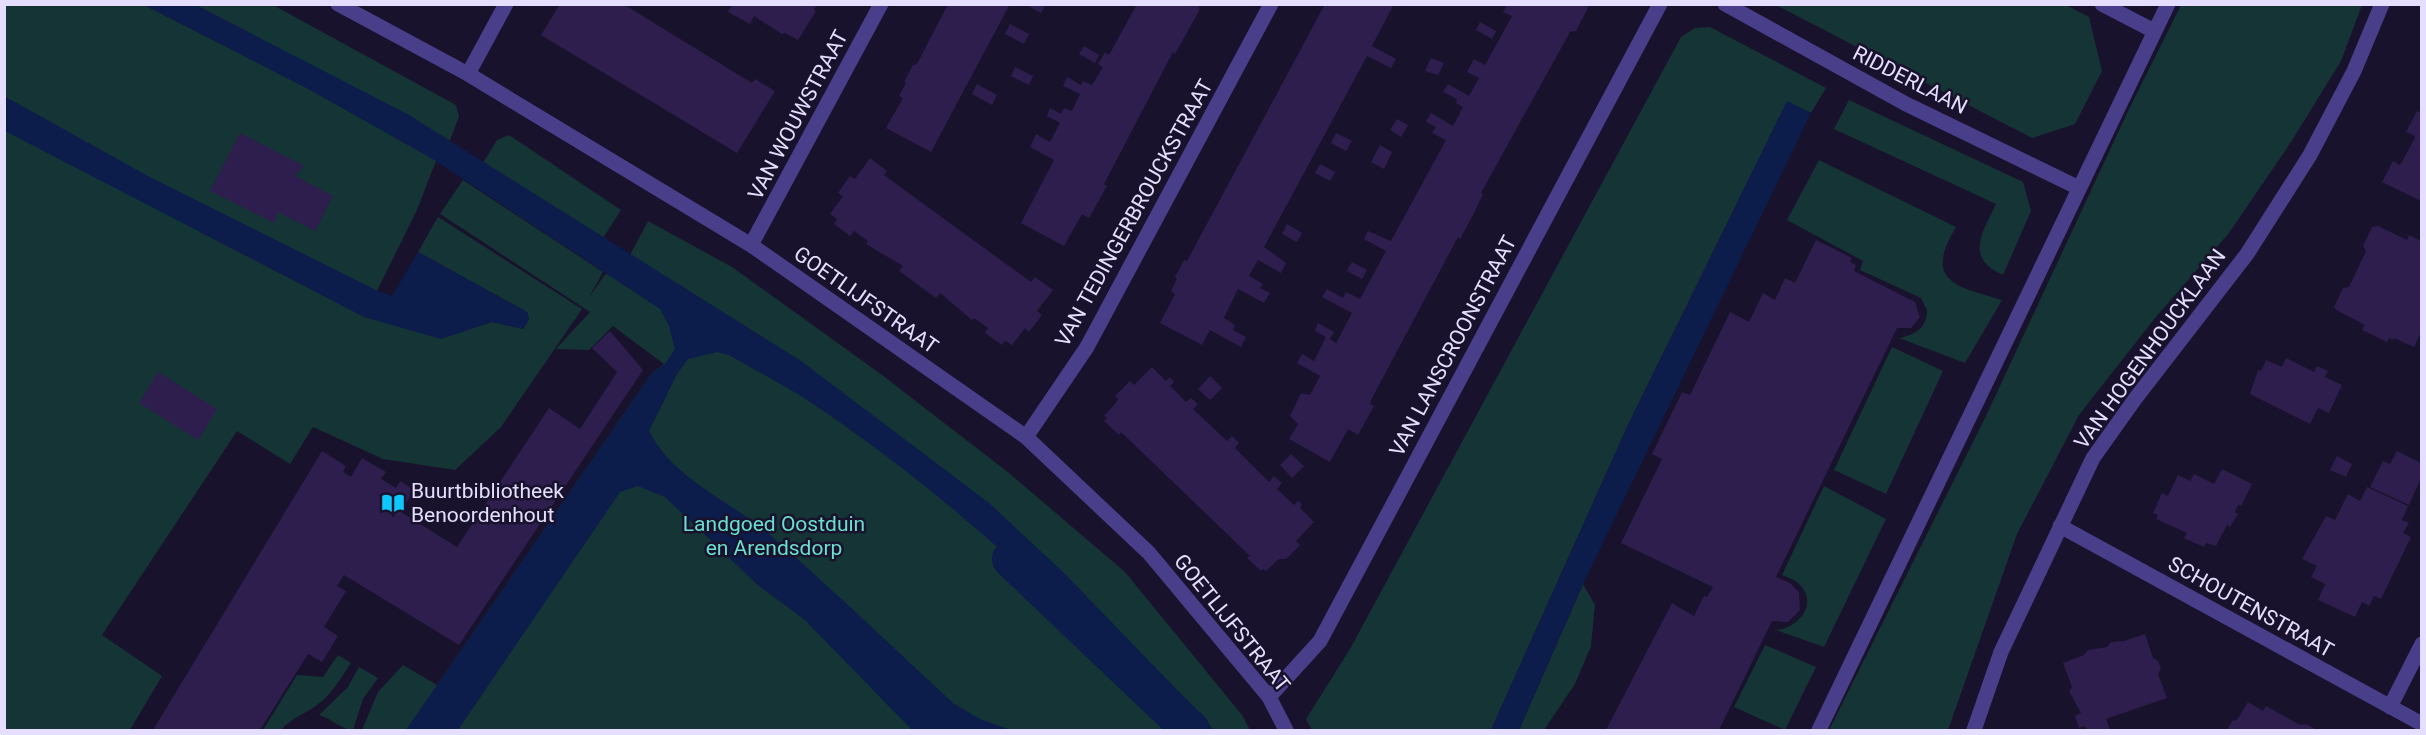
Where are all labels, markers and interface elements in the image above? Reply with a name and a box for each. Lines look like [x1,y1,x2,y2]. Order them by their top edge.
street label: VAN WOUWSTRAAT [743,26,853,204]
street label: RIDDERLAAN [1849,41,1971,119]
street label: VAN TEDINGERBROUCKSTRAAT [1050,75,1218,351]
street label: VAN LANSCROONSTRAAT [1385,231,1522,460]
street label: GOETLIJFSTRAAT [789,241,943,359]
street label: VAN HOGENHOUCKLAAN [2069,244,2231,454]
place label: Buurtbibliotheek Benoordenhout [411,479,564,527]
library icon: Buurtbibliotheek Benoordenhout [380,490,406,516]
park label: Landgoed Oostduin en Arendsdorp [683,512,865,560]
street label: GOETLIJFSTRAAT [1169,549,1295,697]
street label: SCHOUTENSTRAAT [2164,552,2338,663]

